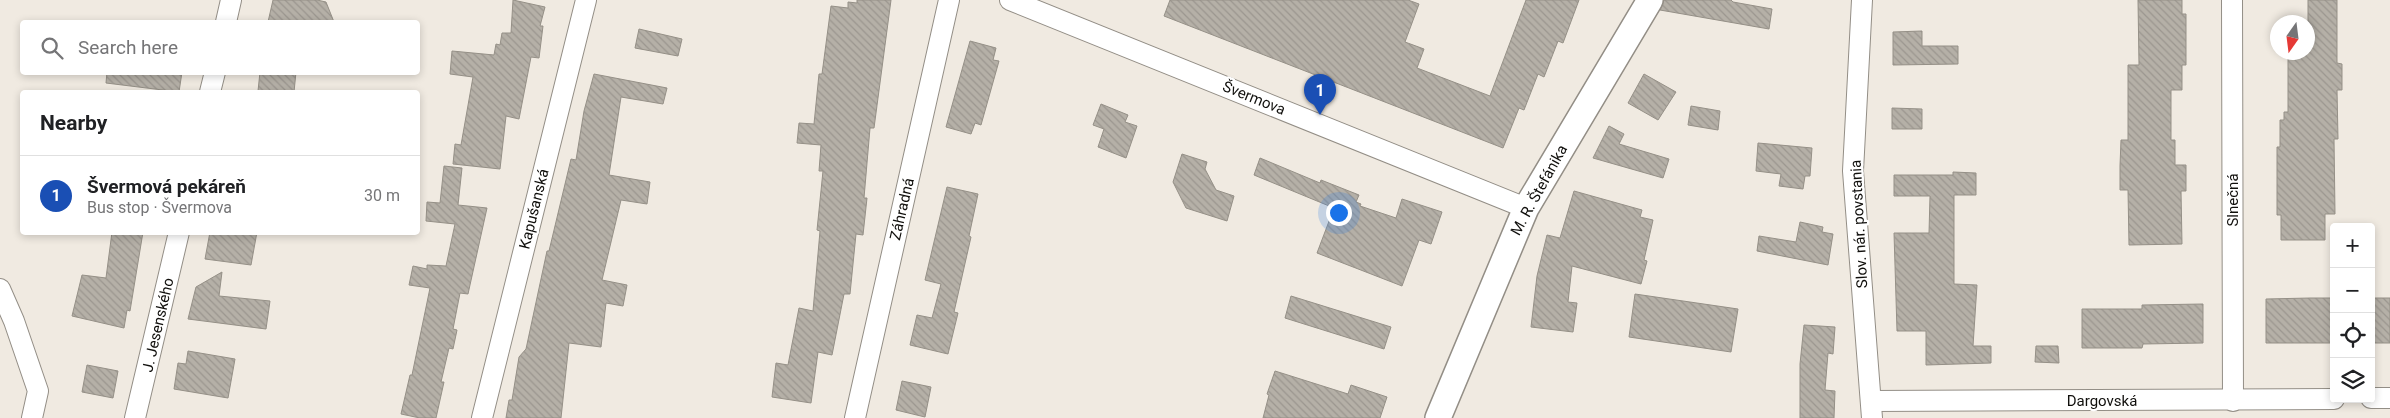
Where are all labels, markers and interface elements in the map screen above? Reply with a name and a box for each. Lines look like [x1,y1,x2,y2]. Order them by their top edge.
north arrow [2270,15,2315,60]
search box [20,20,420,75]
icon: search [38,34,66,62]
text: Search here [78,36,178,59]
pin: 1 [1304,74,1336,115]
street label: Švermova [1220,77,1288,119]
text: Nearby [40,111,107,135]
street label: M. R. Štefánika [1507,142,1571,238]
street label: Slov. nár. povstania [1847,159,1871,289]
street label: Kapušanská [515,167,553,251]
street label: Slnečná [2224,173,2242,227]
text: Švermová pekáreň [87,175,246,198]
street label: Záhradná [886,176,918,242]
text: 1 [51,186,61,205]
text: 30 m [364,186,400,205]
text: Bus stop · Švermova [87,198,232,217]
your location [1326,200,1352,226]
map controls [2330,223,2375,403]
button: + [2330,223,2375,268]
button: − [2330,268,2375,313]
street label: J. Jesenského [138,276,178,374]
button: locate [2330,313,2375,358]
button: layers [2330,358,2375,403]
street label: Dargovská [2067,392,2137,410]

